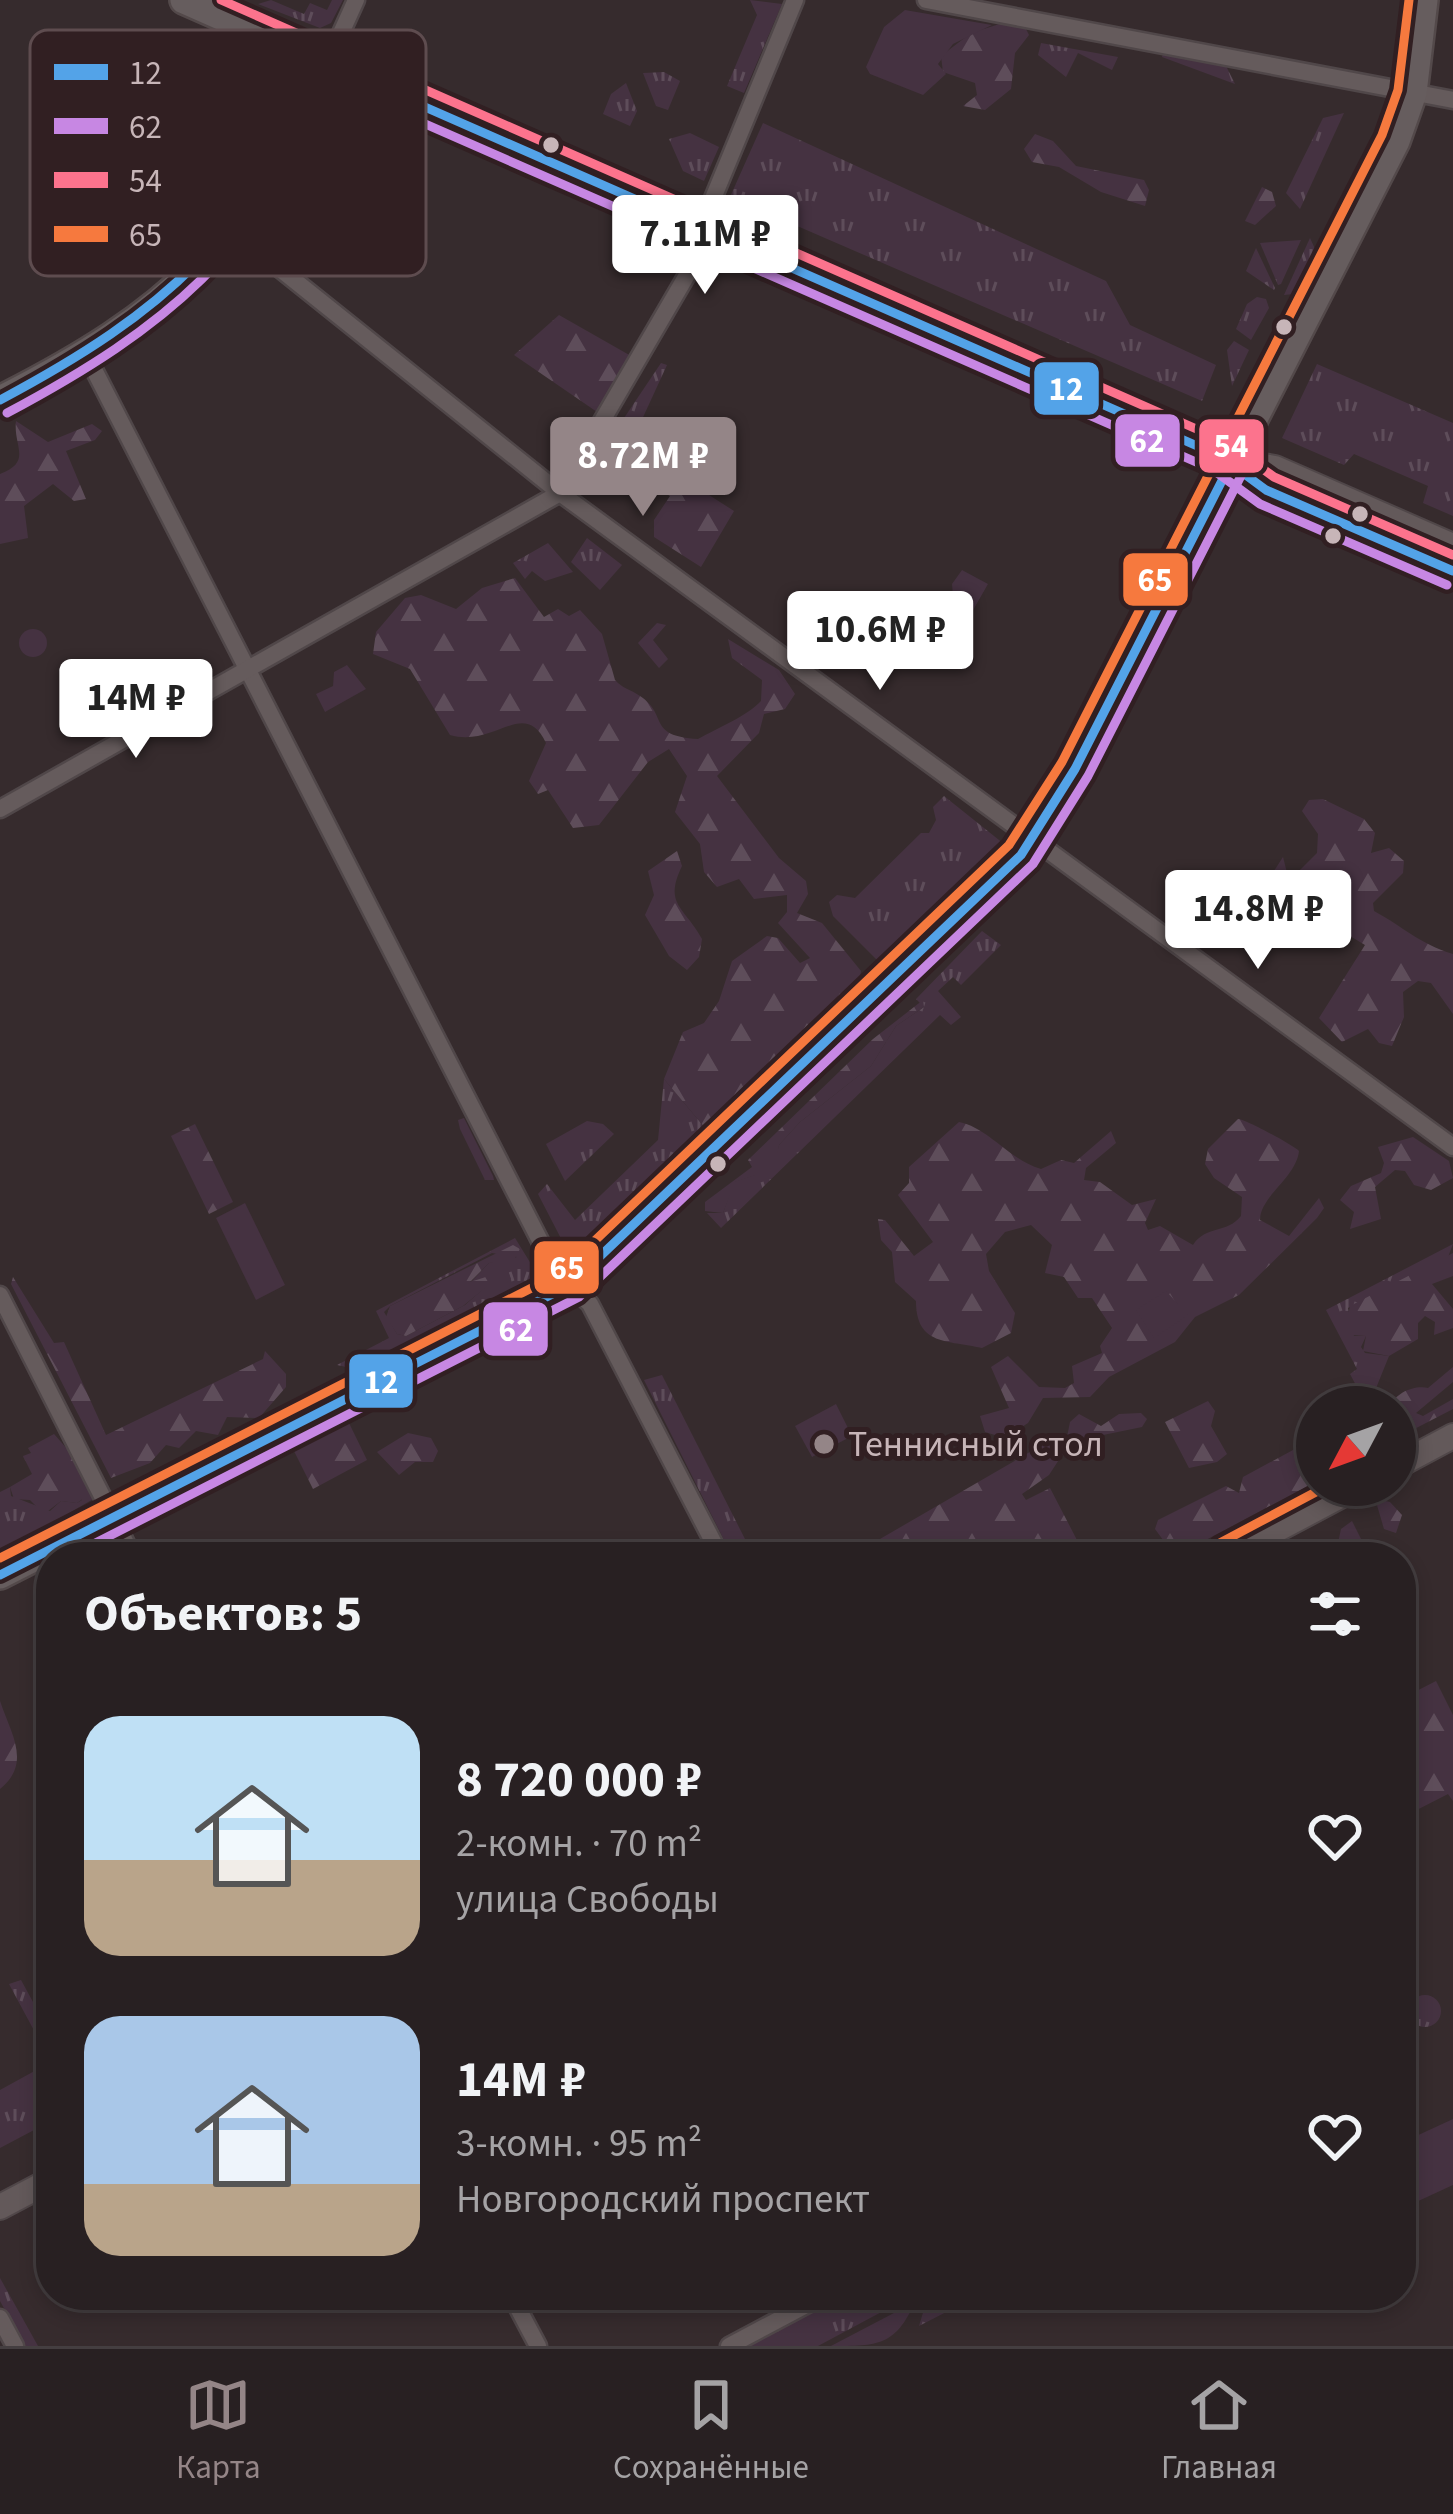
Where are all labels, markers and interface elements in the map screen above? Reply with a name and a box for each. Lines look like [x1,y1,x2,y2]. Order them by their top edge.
legend [30,30,426,276]
text: 12 [129,50,162,97]
text: 62 [129,104,162,151]
unlabelled marker [540,134,562,156]
text: 54 [129,158,162,205]
pin: 7.11M ₽ [594,195,816,297]
text: 7.11M ₽ [639,206,771,262]
text: 65 [129,212,162,259]
unlabelled marker [1273,316,1295,338]
line badge: 12 [1032,360,1101,417]
text: 12 [1049,366,1083,413]
line badge: 62 [1113,412,1182,469]
pin: 8.72M ₽ [532,417,754,519]
line badge: 54 [1197,417,1266,475]
text: 62 [1130,418,1164,465]
text: 54 [1214,423,1248,470]
text: 8.72M ₽ [577,428,709,484]
unlabelled marker [1349,503,1371,525]
unlabelled marker [1322,525,1344,547]
line badge: 65 [1121,551,1190,608]
text: 65 [1138,557,1172,604]
pin: 10.6M ₽ [769,591,991,693]
text: 10.6M ₽ [814,602,946,658]
pin: 14M ₽ [52,659,220,761]
text: 14M ₽ [86,670,186,726]
pin: 14.8M ₽ [1147,870,1369,972]
text: 14.8M ₽ [1192,881,1324,937]
unlabelled marker [707,1153,729,1175]
line badge: 65 [532,1239,601,1296]
text: 65 [550,1245,584,1292]
line badge: 62 [481,1300,550,1358]
text: 62 [499,1307,533,1354]
line badge: 12 [347,1352,415,1410]
text: 12 [364,1359,398,1406]
north arrow [1296,1386,1416,1506]
map controls [1296,1386,1416,1506]
place label: Теннисный стол [848,1419,1103,1470]
marker: Теннисный стол [811,1431,837,1457]
text: Объектов: 5 [84,1578,362,1650]
icon: filters [1302,1581,1368,1647]
text: 8 720 000 ₽ [456,1744,702,1816]
icon: home [180,1764,324,1908]
icon: heart [1302,1803,1368,1869]
text: 2-комн. · 70 m² [456,1816,702,1872]
text: улица Свободы [456,1872,719,1928]
text: 14M ₽ [456,2044,586,2116]
icon: home [180,2064,324,2208]
icon: heart [1302,2103,1368,2169]
text: 3-комн. · 95 m² [456,2116,702,2172]
text: Новгородский проспект [456,2172,870,2228]
tab: Карта [176,2372,261,2491]
tab: Сохранённые [613,2372,809,2491]
tab: Главная [1161,2372,1277,2491]

